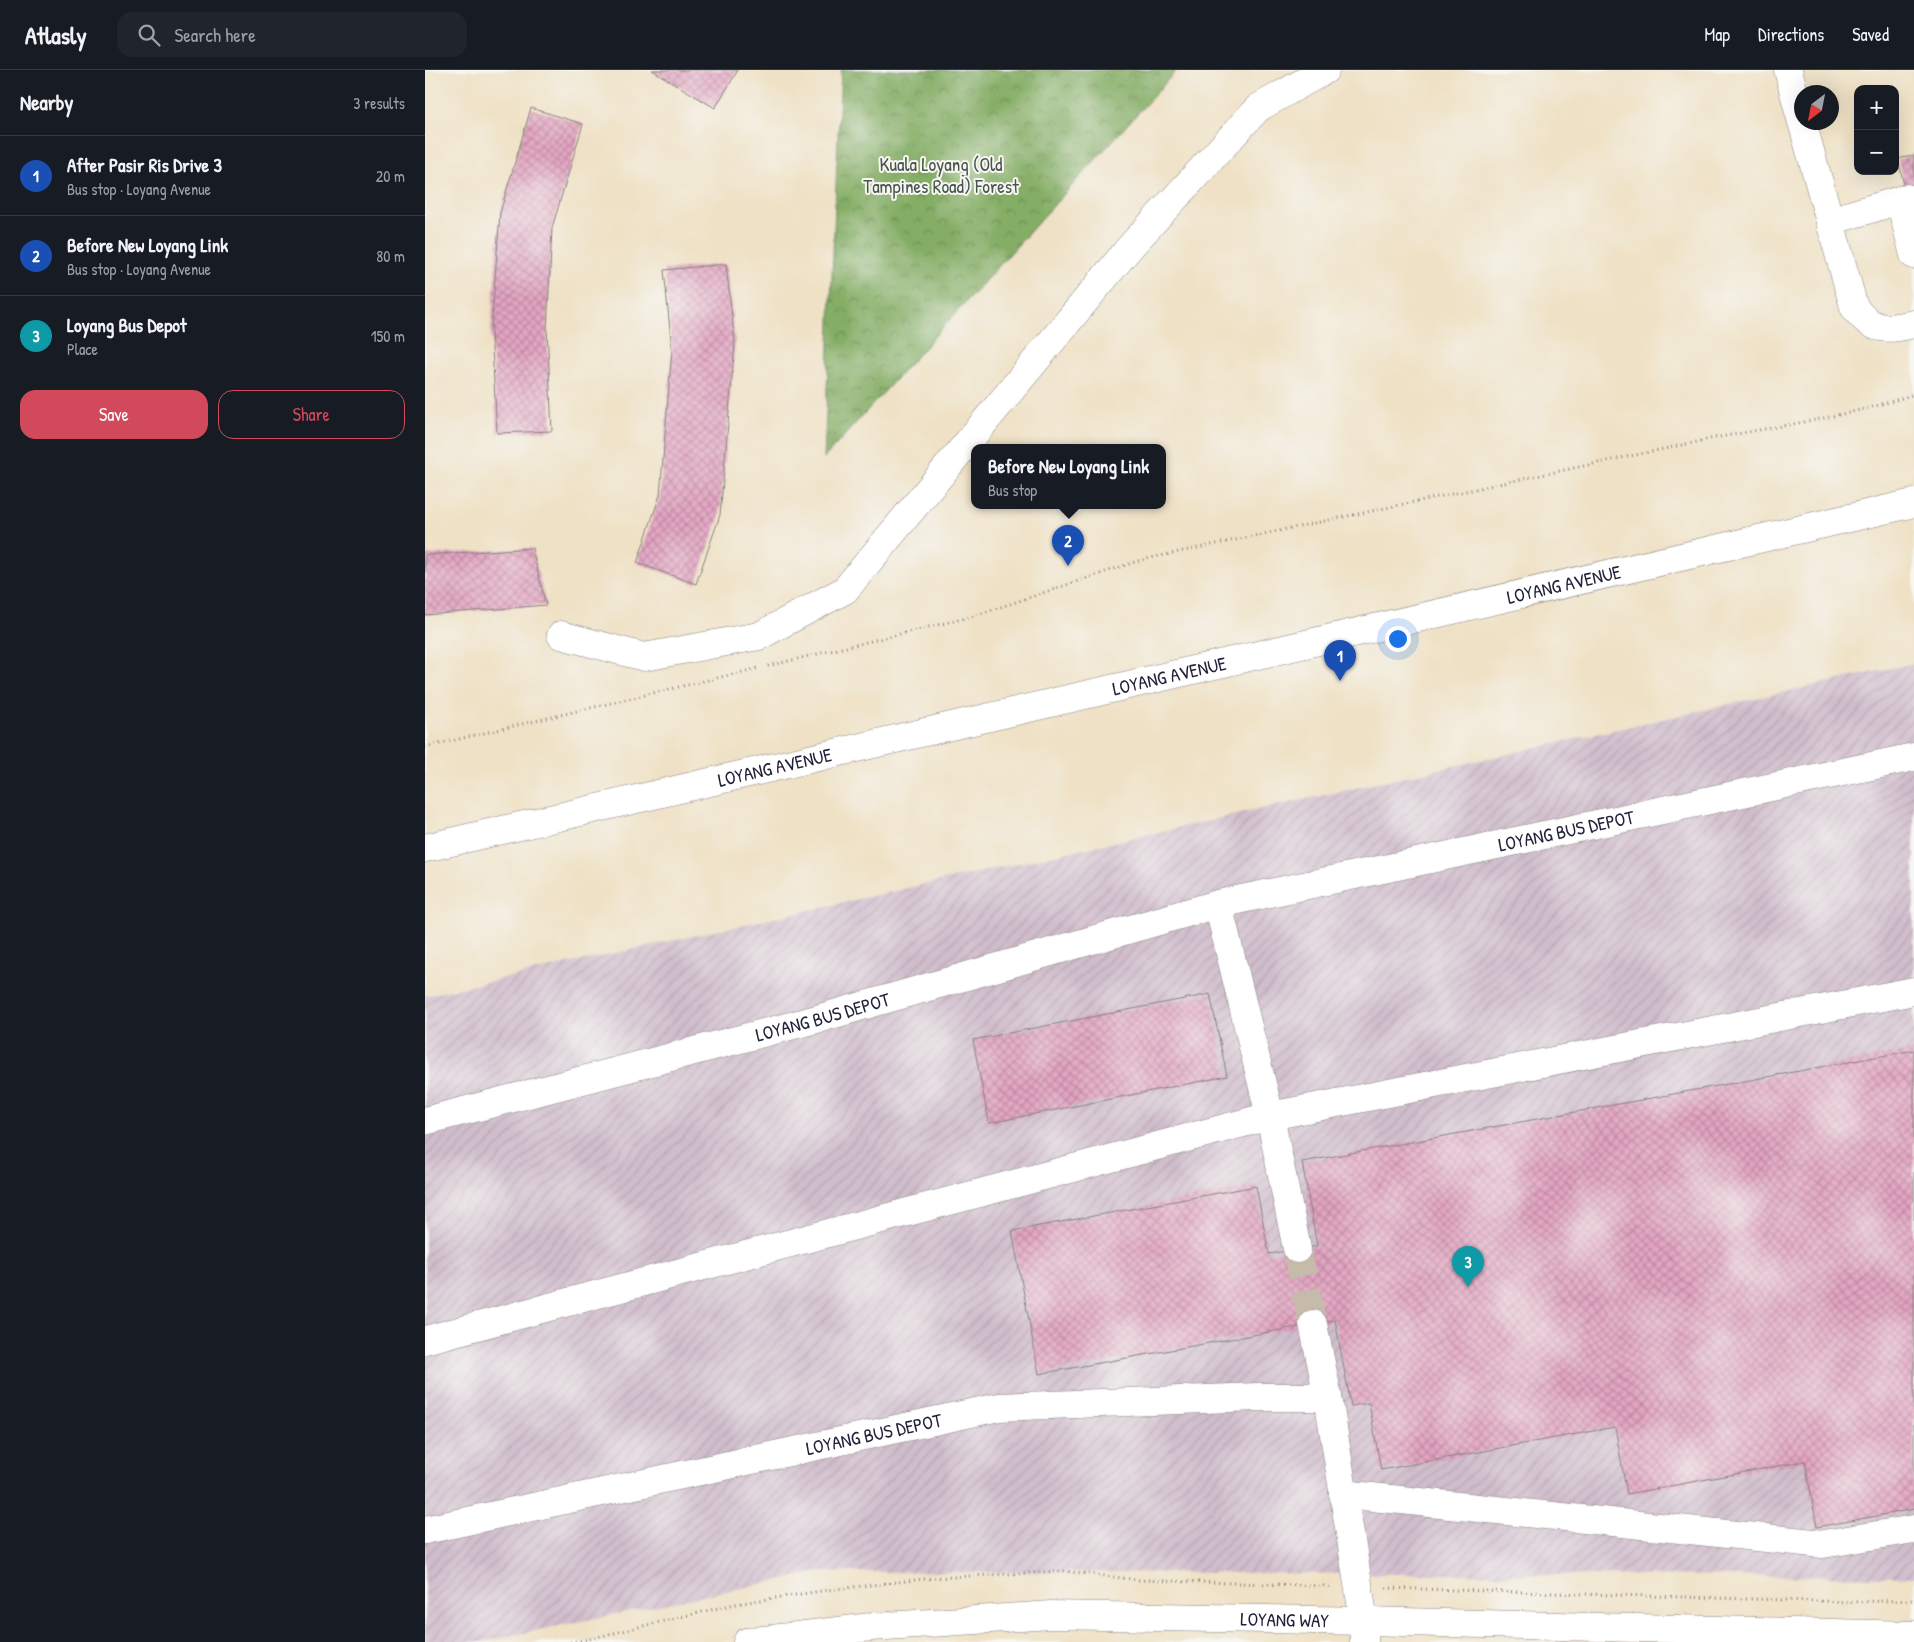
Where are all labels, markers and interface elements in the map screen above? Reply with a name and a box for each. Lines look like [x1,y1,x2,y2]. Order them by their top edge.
search box [117,12,467,57]
text: Atlasly [25,19,87,51]
icon: search [135,21,163,49]
text: Search here [175,22,256,48]
text: Map [1705,22,1730,47]
text: Directions [1758,22,1824,47]
text: Saved [1852,22,1889,47]
north arrow [1794,85,1839,130]
map controls [1854,85,1899,175]
button: + [1854,85,1899,130]
text: Nearby [20,88,73,117]
text: 3 results [353,92,405,114]
button: − [1854,130,1899,175]
park label: Kuala Loyang (Old Tampines Road) Forest [863,151,1019,199]
text: After Pasir Ris Drive 3 [67,152,222,178]
text: 1 [33,165,39,187]
text: 20 m [376,165,405,187]
text: Bus stop · Loyang Avenue [67,178,211,200]
text: Before New Loyang Link [67,232,228,258]
text: 2 [32,245,40,267]
text: 80 m [376,245,405,267]
text: Bus stop · Loyang Avenue [67,258,211,280]
text: Loyang Bus Depot [67,312,186,338]
text: 3 [32,325,40,347]
text: 150 m [371,325,405,347]
text: Place [67,338,98,360]
button: Save [20,390,208,439]
button: Share [218,390,405,439]
popup [971,444,1166,509]
text: Before New Loyang Link [988,453,1149,479]
text: Bus stop [988,479,1037,501]
pin: 2 [1052,525,1084,566]
street label: LOYANG AVENUE [1504,558,1624,610]
your location [1385,626,1411,652]
pin: 1 [1324,640,1356,681]
street label: LOYANG AVENUE [1110,650,1229,701]
street label: LOYANG AVENUE [715,741,835,793]
street label: LOYANG BUS DEPOT [1496,803,1637,857]
street label: LOYANG BUS DEPOT [753,986,894,1047]
pin: 3 [1452,1246,1484,1287]
street label: LOYANG BUS DEPOT [804,1406,945,1461]
street label: LOYANG WAY [1240,1606,1330,1633]

